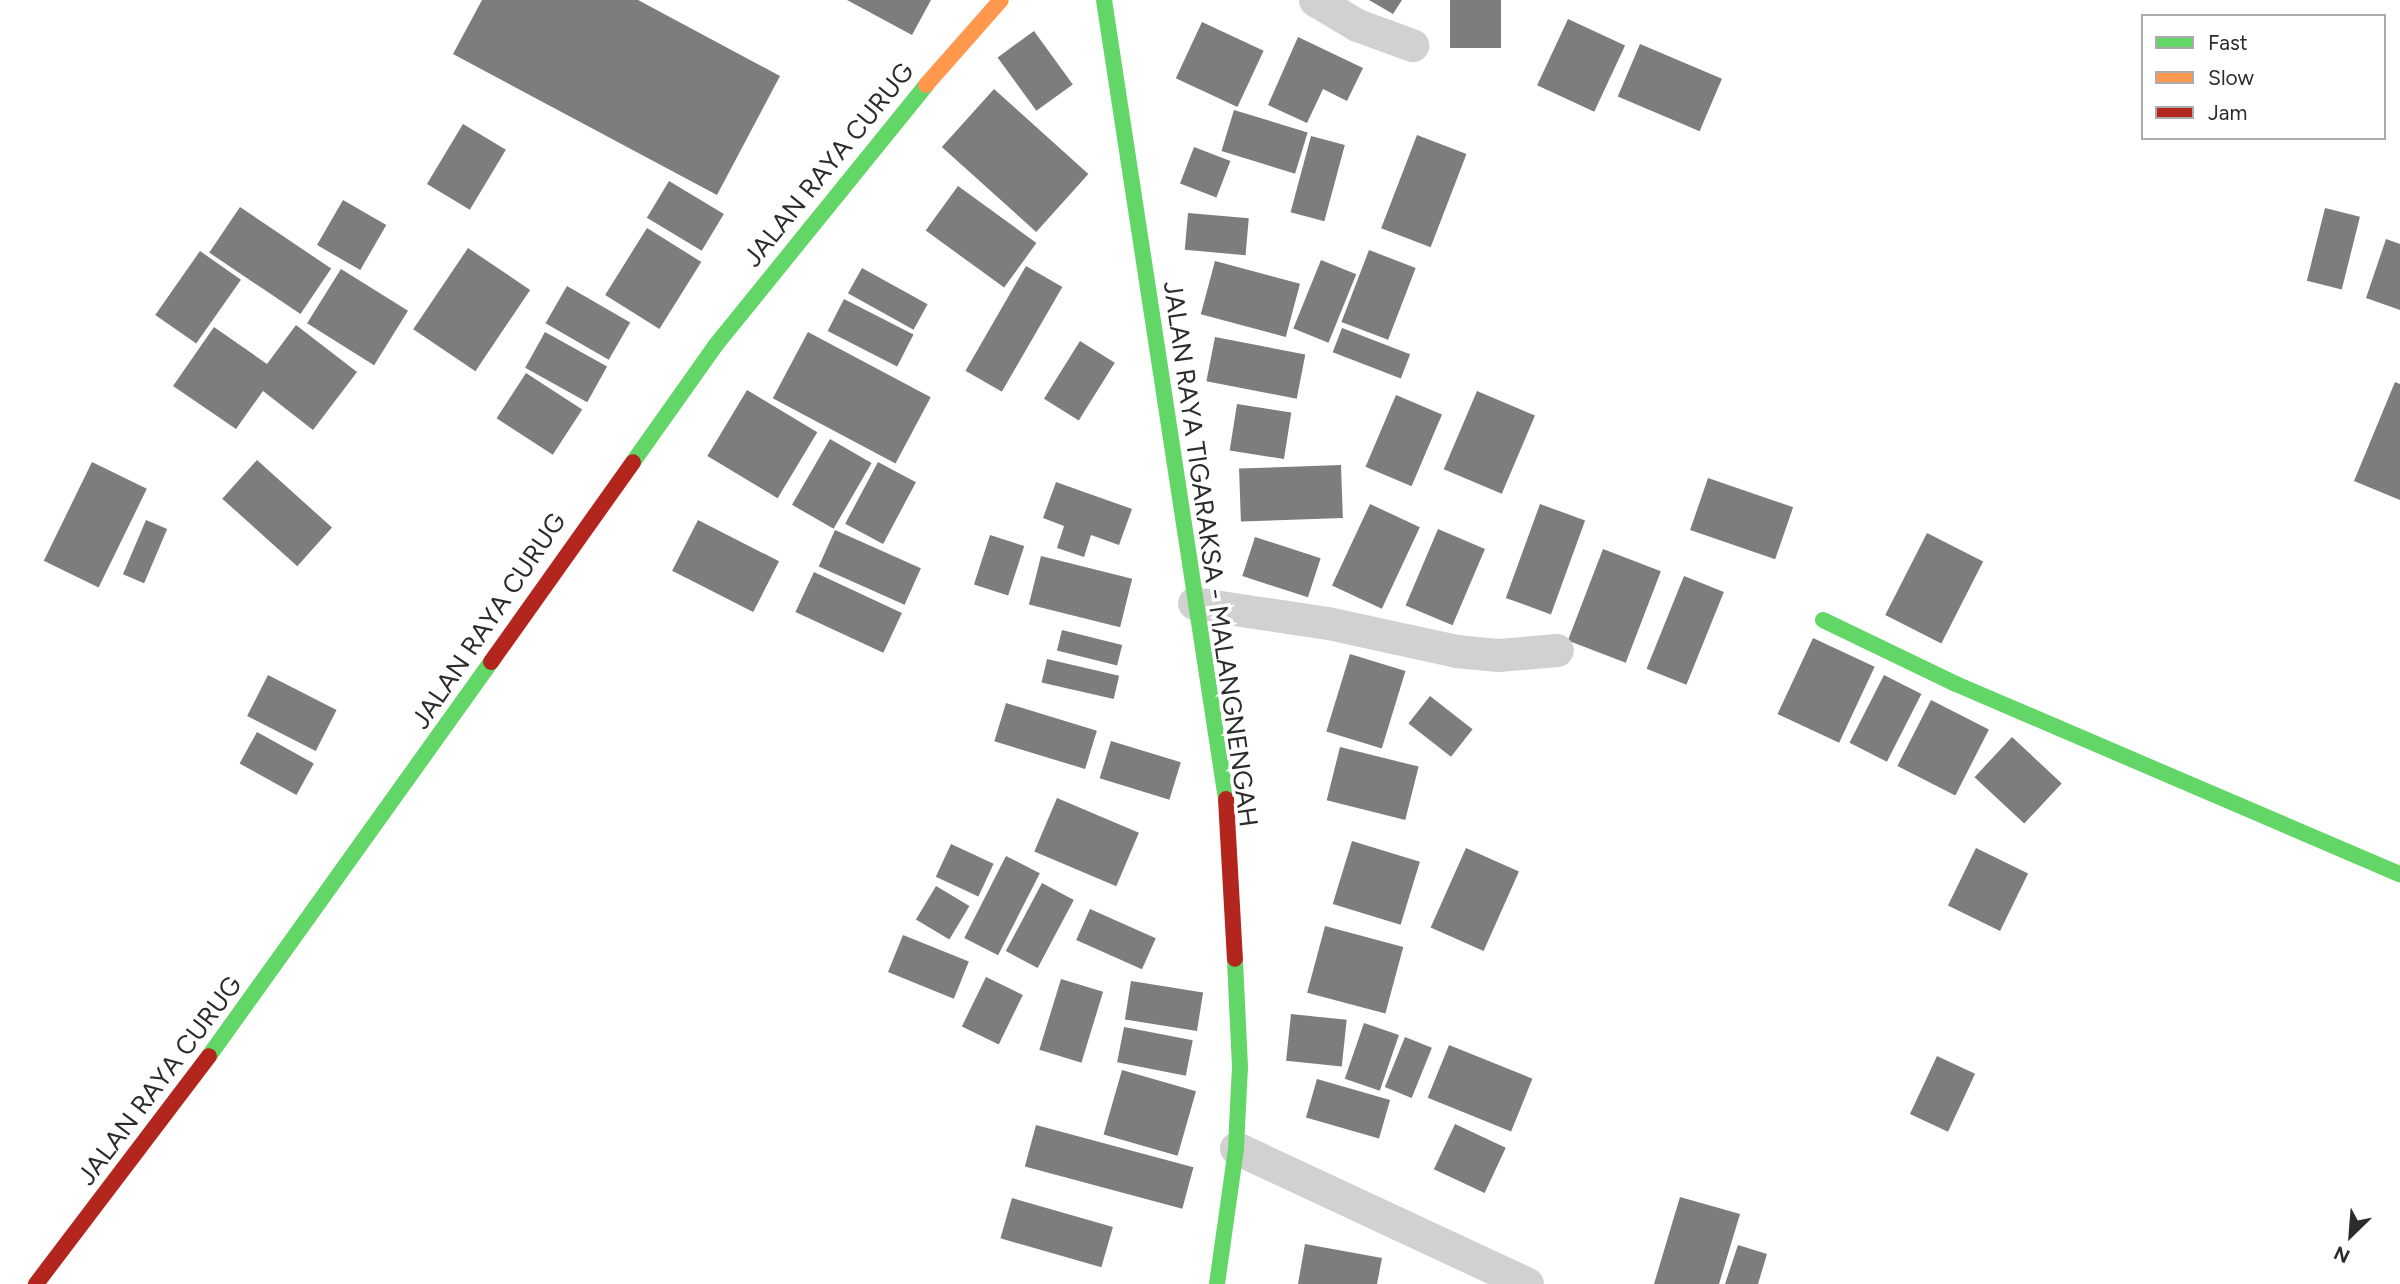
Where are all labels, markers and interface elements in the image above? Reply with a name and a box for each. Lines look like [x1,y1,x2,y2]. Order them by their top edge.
legend [2141,14,2386,140]
text: Fast [2208,30,2248,55]
street label: JALAN RAYA CURUG [737,57,921,273]
text: Slow [2208,65,2254,90]
text: Jam [2208,100,2247,125]
street label: JALAN RAYA TIGARAKSA - MALANGNENGAH [1156,279,1264,829]
street label: JALAN RAYA CURUG [405,507,573,735]
street label: JALAN RAYA CURUG [71,970,249,1192]
north arrow [2316,1200,2386,1270]
text: N [2330,1241,2353,1268]

